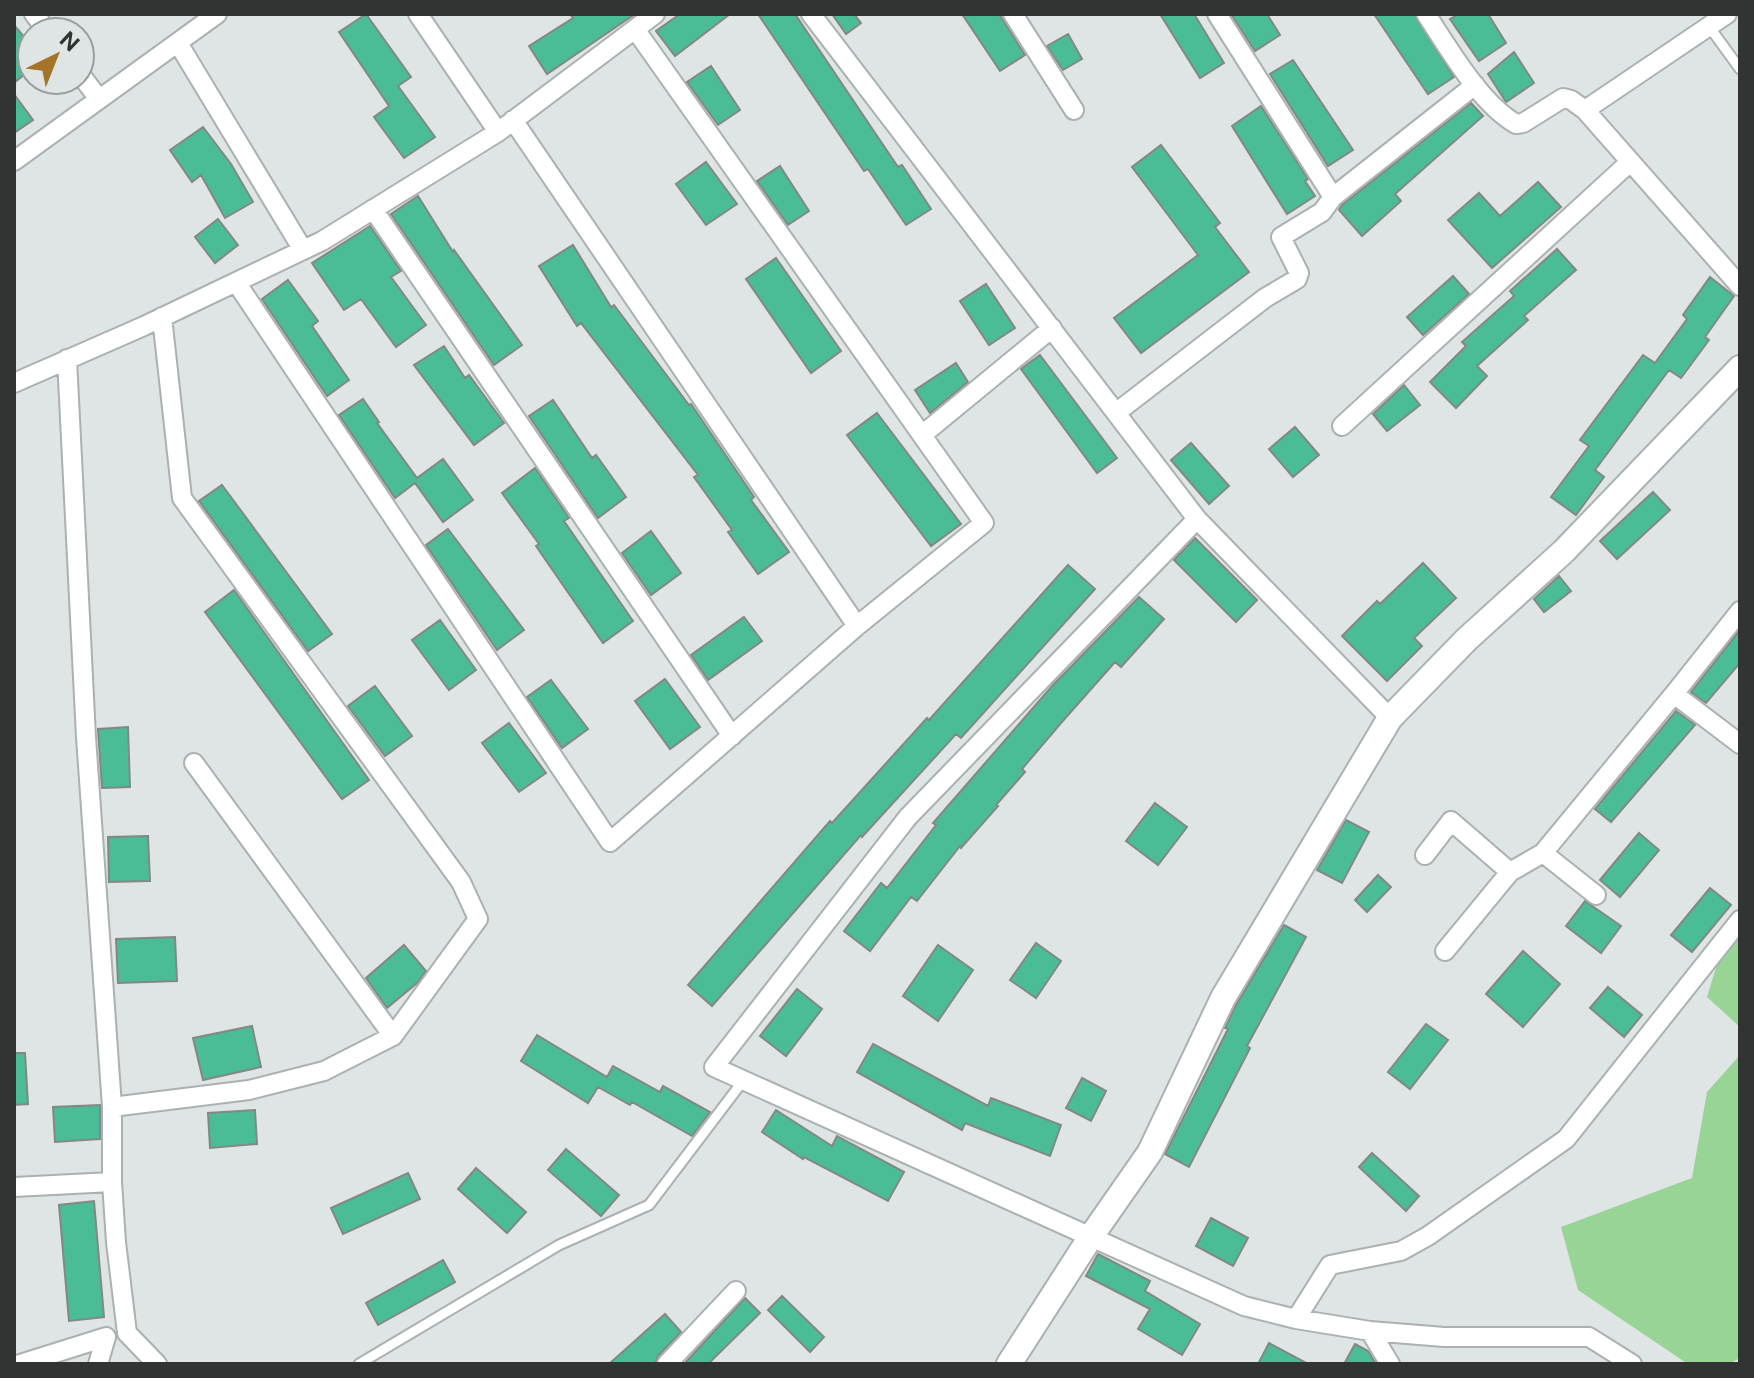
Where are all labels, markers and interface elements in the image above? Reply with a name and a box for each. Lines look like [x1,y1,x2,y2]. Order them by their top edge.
north arrow [16,16,96,96]
text: N [54,26,85,57]

